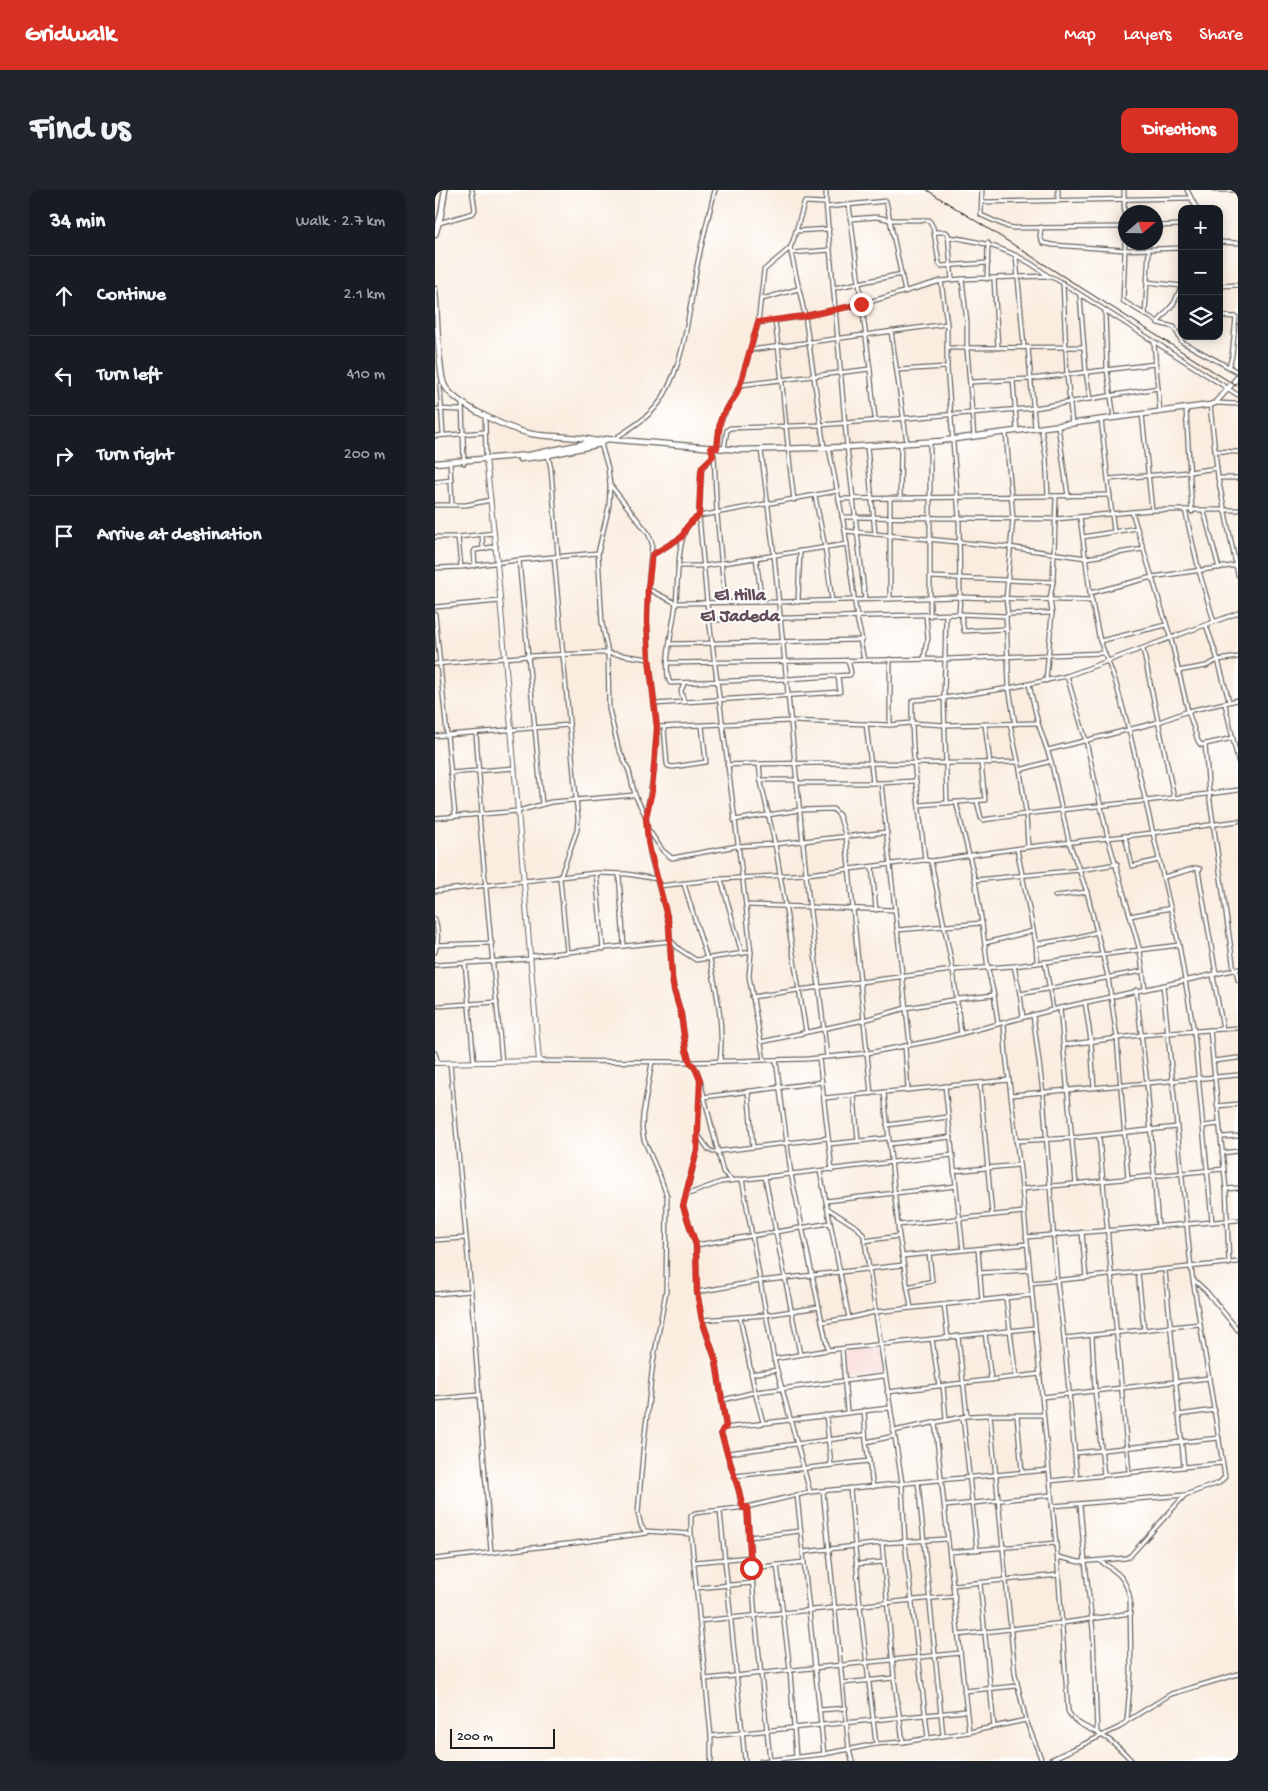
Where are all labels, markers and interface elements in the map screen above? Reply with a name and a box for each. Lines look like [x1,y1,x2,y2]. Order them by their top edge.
text: Gridwalk [25,21,116,50]
text: Map [1064,25,1096,46]
text: Layers [1124,25,1171,46]
text: Share [1199,25,1243,46]
button: Directions [1121,108,1238,153]
text: Find us [30,110,130,151]
north arrow [1118,205,1163,250]
map controls [1178,205,1223,340]
button: + [1178,205,1223,250]
text: 34 min [50,210,105,235]
text: Walk · 2.7 km [296,213,385,232]
button: − [1178,250,1223,295]
icon: ahead [50,282,78,310]
text: Continue [97,284,166,307]
text: 2.1 km [343,286,385,305]
route end [850,293,873,316]
button: layers [1178,295,1223,340]
icon: left [50,362,78,390]
text: Turn left [97,364,161,387]
text: 410 m [347,366,385,385]
icon: right [50,442,78,470]
text: Turn right [97,444,173,467]
text: 200 m [344,446,385,465]
icon: arrive [50,522,78,550]
text: Arrive at destination [97,524,261,547]
district label: El Hilla El Jadeda [700,586,781,628]
route start [740,1557,763,1580]
scale bar [450,1726,555,1749]
text: 200 m [457,1729,493,1746]

